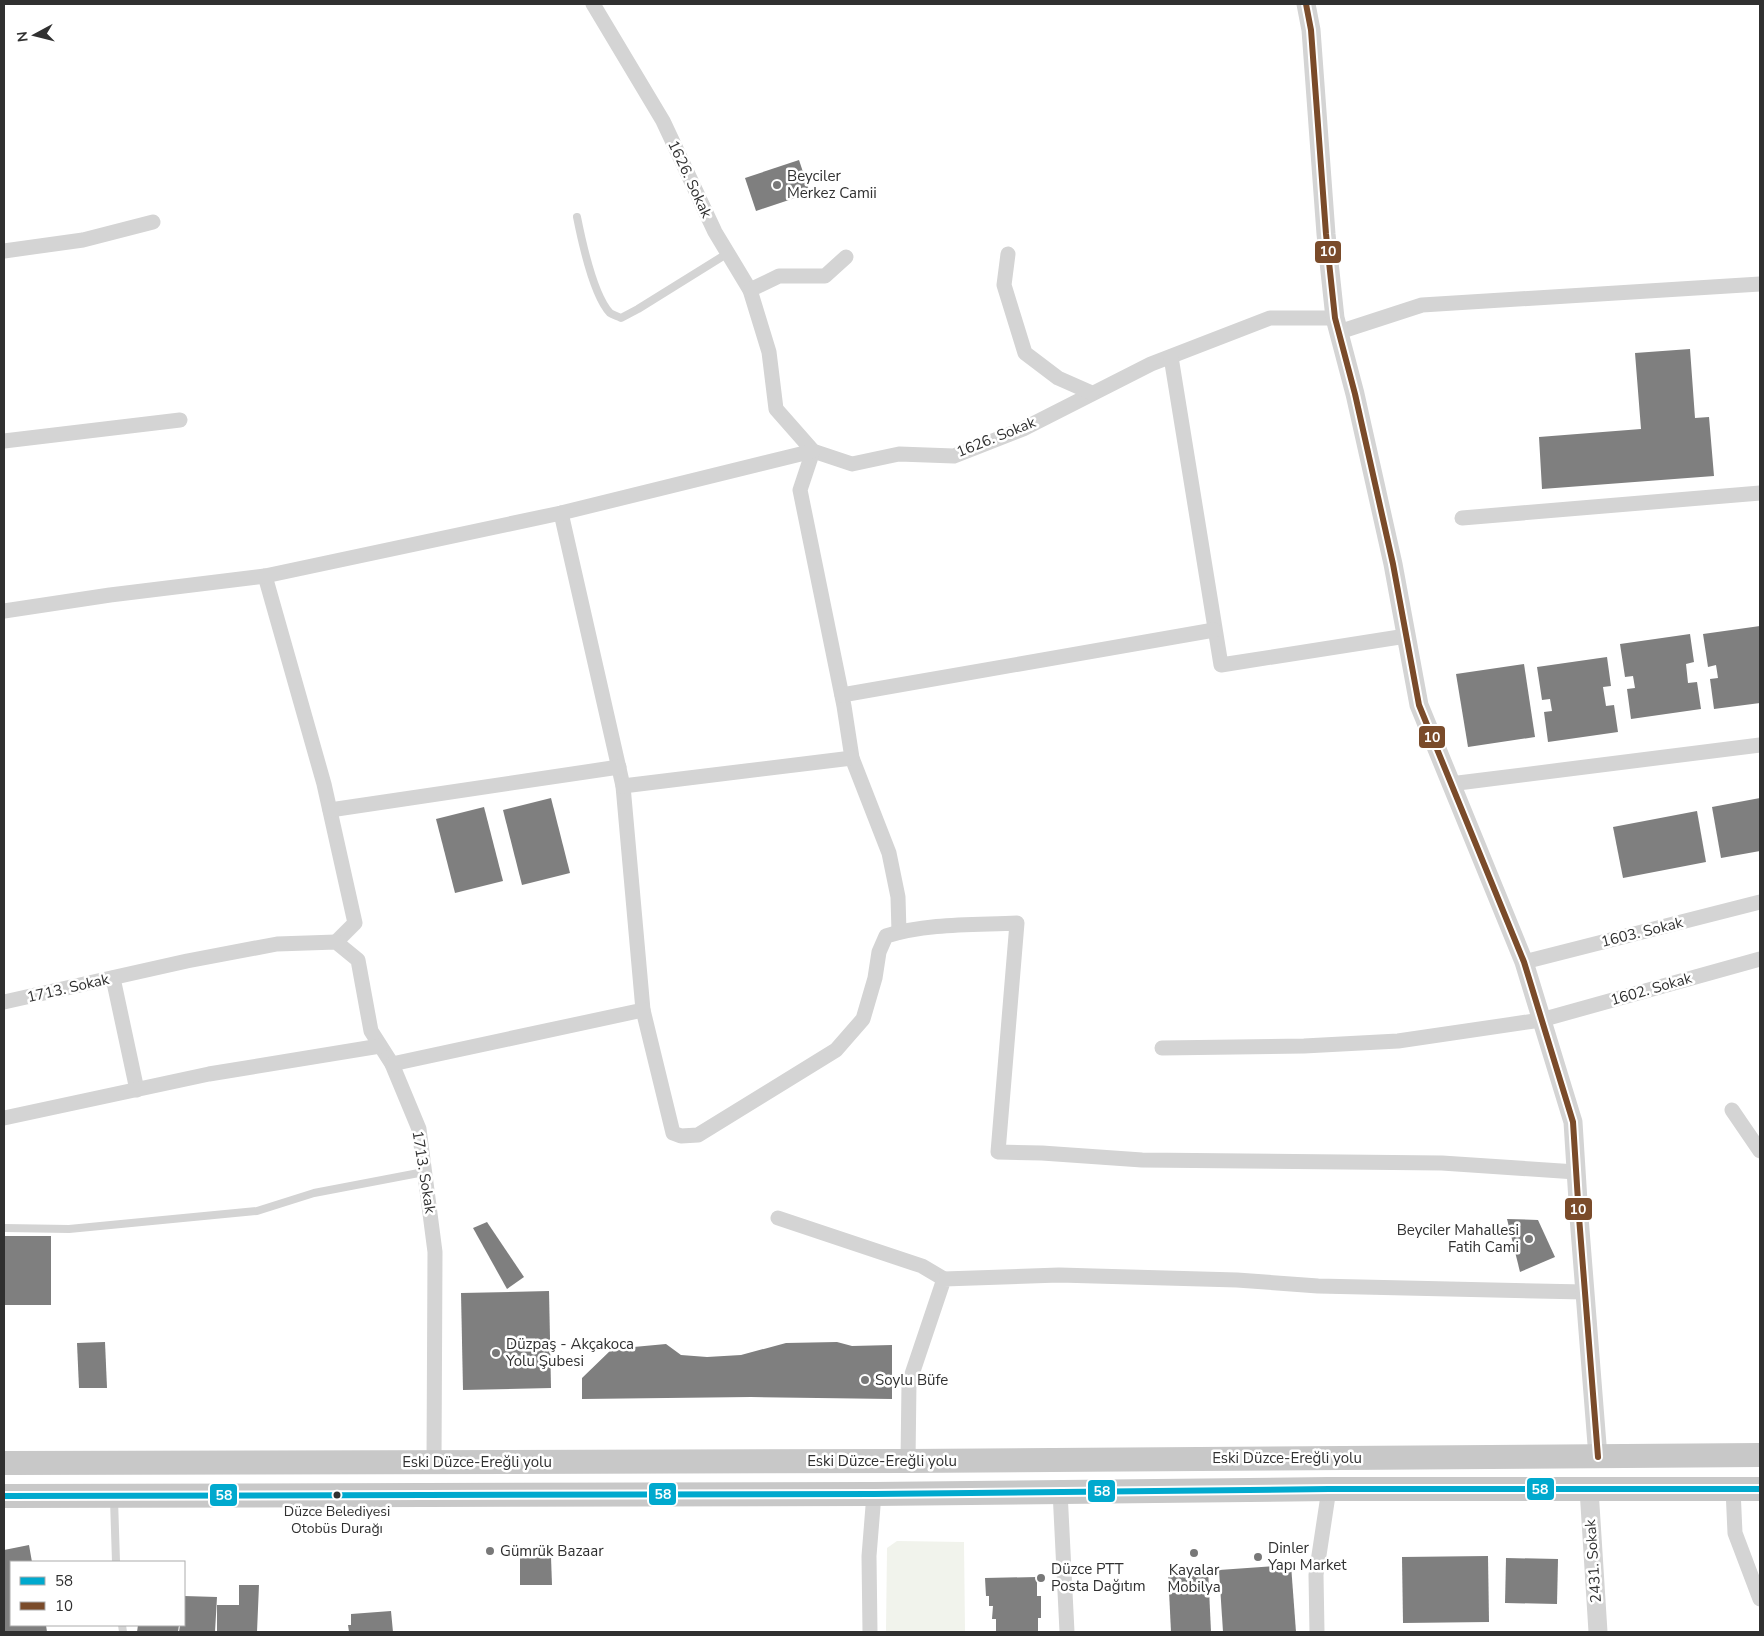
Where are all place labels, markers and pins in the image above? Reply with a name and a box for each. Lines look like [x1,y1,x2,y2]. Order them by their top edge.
place label: Beyciler Merkez Camii [787,166,877,203]
marker: Beyciler Merkez Camii [771,179,783,191]
place label: Beyciler Mahallesi Fatih Cami [1397,1220,1519,1257]
marker: Beyciler Mahallesi Fatih Cami [1523,1233,1535,1245]
place label: Düzpaş - Akçakoca Yolu Şubesi [505,1334,634,1371]
marker: Düzpaş - Akçakoca Yolu Şubesi [490,1347,502,1359]
place label: Soylu Büfe [875,1370,948,1390]
marker: Soylu Büfe [859,1374,871,1386]
marker: Düzce Belediyesi Otobüs Durağı [332,1490,342,1500]
place label: Düzce Belediyesi Otobüs Durağı [284,1502,390,1538]
place label: Dinler Yapı Market [1267,1538,1347,1575]
place label: Gümrük Bazaar [500,1541,604,1561]
marker: Gümrük Bazaar [484,1545,496,1557]
marker: Kayalar Mobilya [1188,1547,1200,1559]
marker: Dinler Yapı Market [1252,1551,1264,1563]
place label: Düzce PTT Posta Dağıtım [1051,1559,1146,1596]
place label: Kayalar Mobilya [1167,1560,1221,1597]
marker: Düzce PTT Posta Dağıtım [1035,1572,1047,1584]

